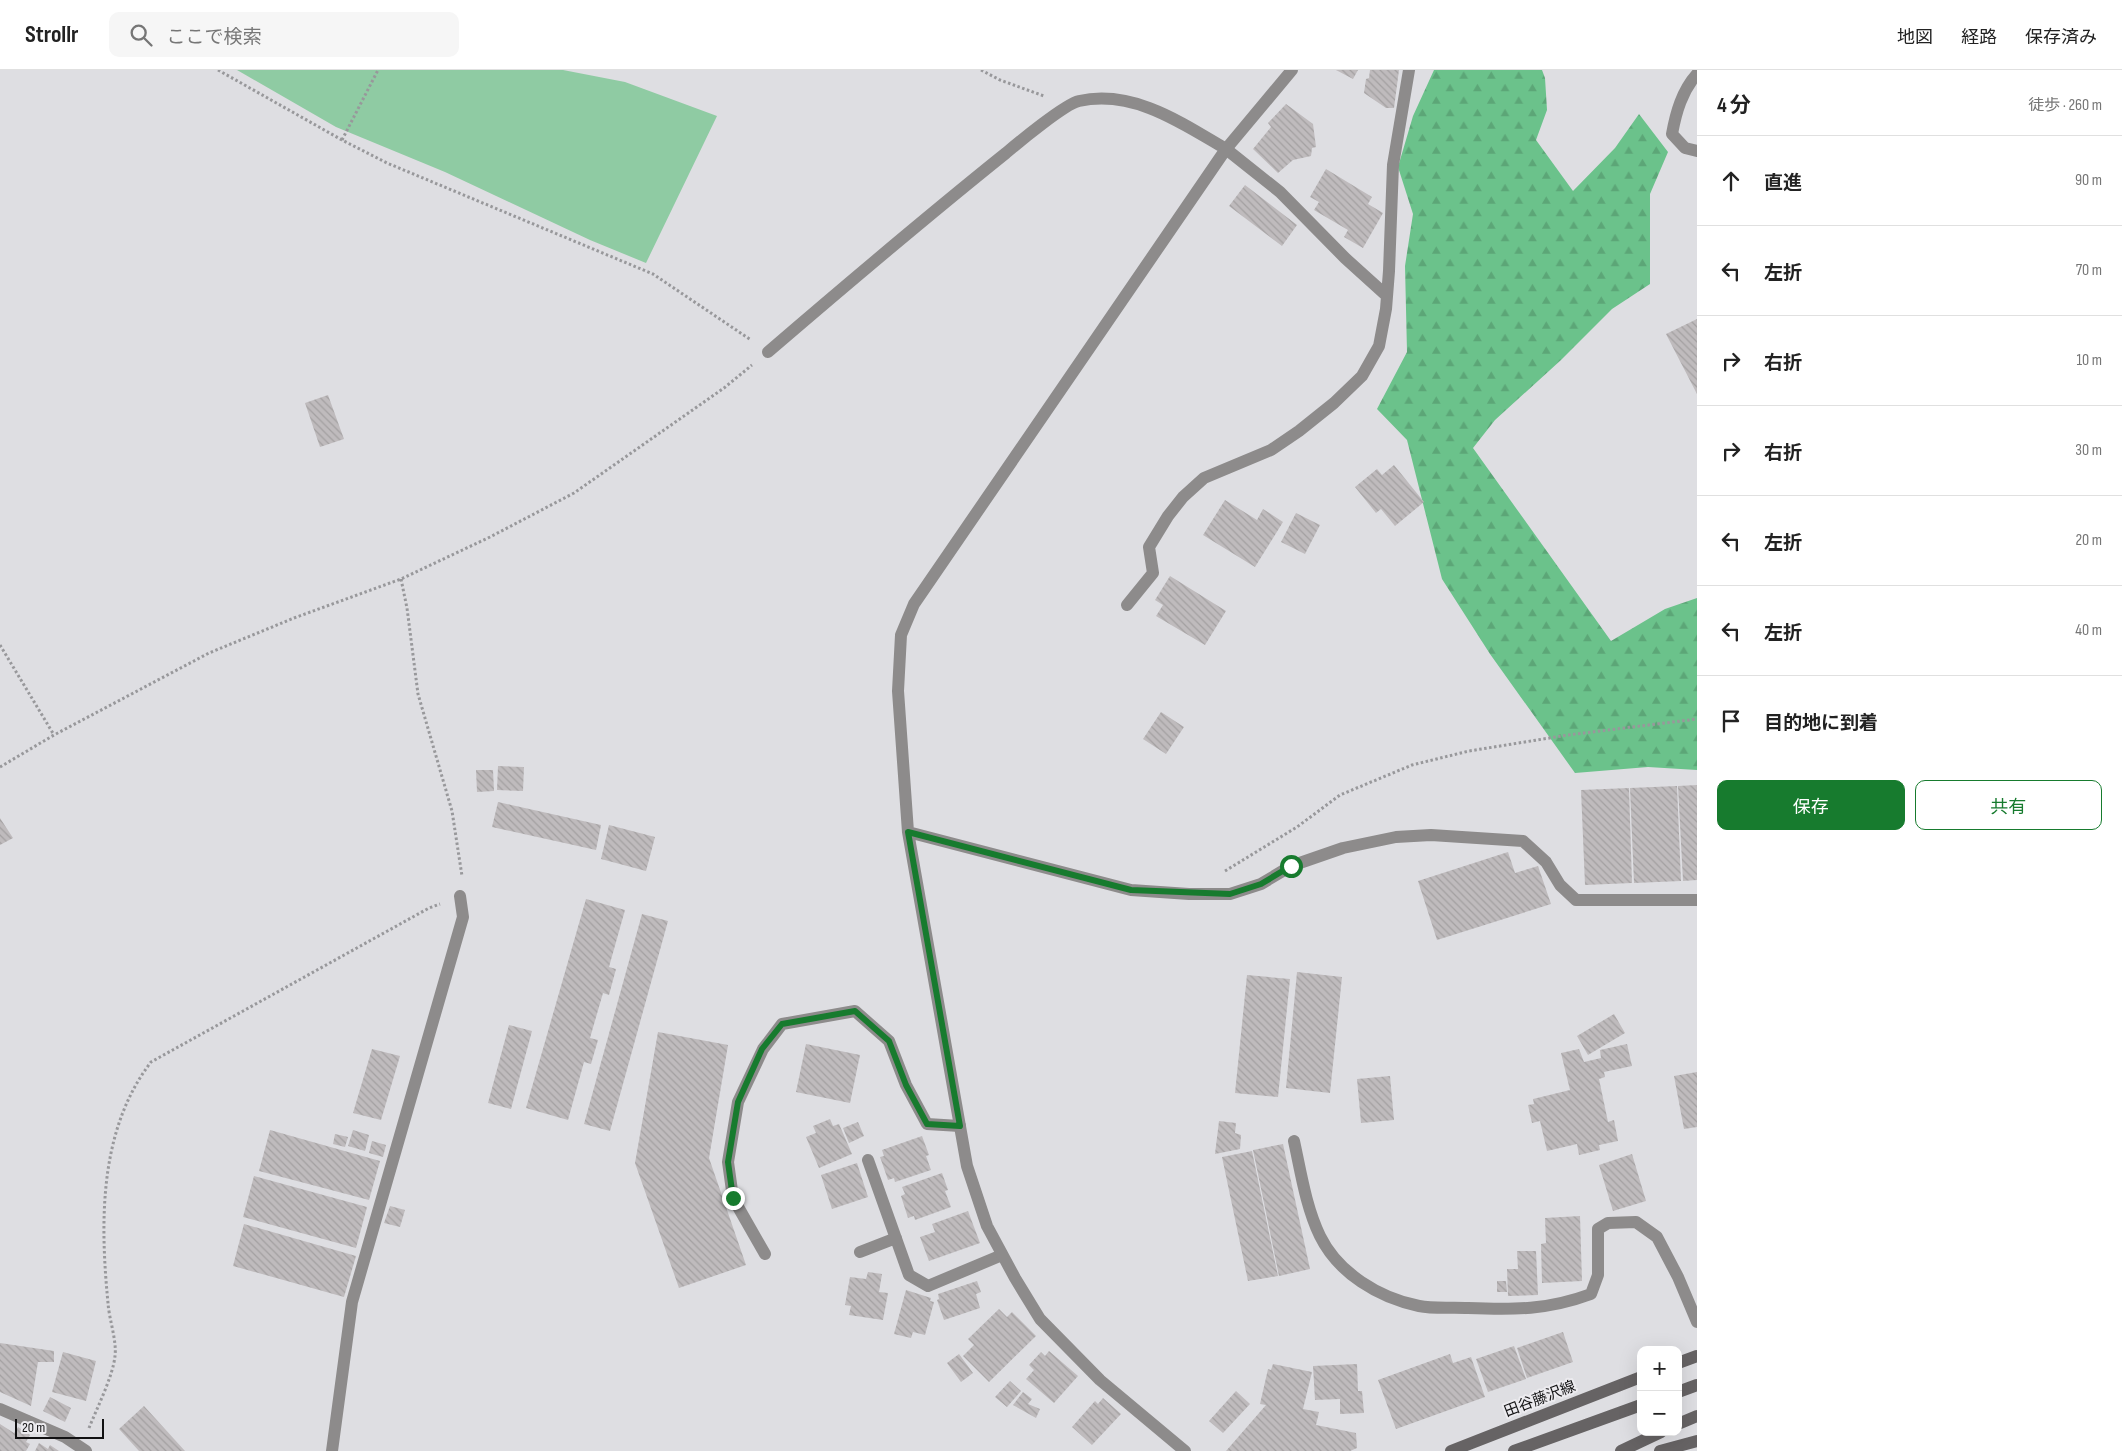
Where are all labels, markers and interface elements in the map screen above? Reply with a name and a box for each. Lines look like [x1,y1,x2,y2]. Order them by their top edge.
search box [109,12,459,57]
text: Strollr [25,20,79,49]
icon: search [127,21,155,49]
text: ここで検索 [167,26,262,49]
text: 地図 [1897,27,1933,48]
text: 経路 [1961,27,1997,48]
text: 保存済み [2025,27,2097,48]
text: 4 分 [1717,93,1751,118]
text: 徒歩 · 260 m [2028,96,2102,115]
icon: ahead [1717,167,1745,195]
text: 90 m [2075,171,2102,190]
text: 直進 [1764,172,1802,195]
icon: left [1717,257,1745,285]
text: 70 m [2076,261,2102,280]
text: 左折 [1764,262,1802,285]
icon: right [1717,347,1745,375]
text: 10 m [2076,351,2102,370]
text: 右折 [1764,352,1802,375]
icon: right [1717,437,1745,465]
text: 30 m [2075,441,2102,460]
text: 右折 [1764,442,1802,465]
icon: left [1717,527,1745,555]
text: 20 m [2075,531,2102,550]
text: 左折 [1764,532,1802,555]
icon: left [1717,617,1745,645]
text: 40 m [2075,621,2102,640]
text: 左折 [1764,622,1802,645]
icon: arrive [1717,707,1745,735]
text: 目的地に到着 [1764,712,1878,735]
button: 保存 [1717,780,1905,830]
button: 共有 [1915,780,2102,830]
route start [1280,855,1303,878]
route end [722,1187,745,1210]
map controls [1637,1346,1682,1436]
button: + [1637,1346,1682,1391]
street label: 田谷藤沢線 [1502,1377,1578,1421]
button: − [1637,1391,1682,1436]
scale bar [15,1416,104,1439]
text: 20 m [22,1419,45,1436]

